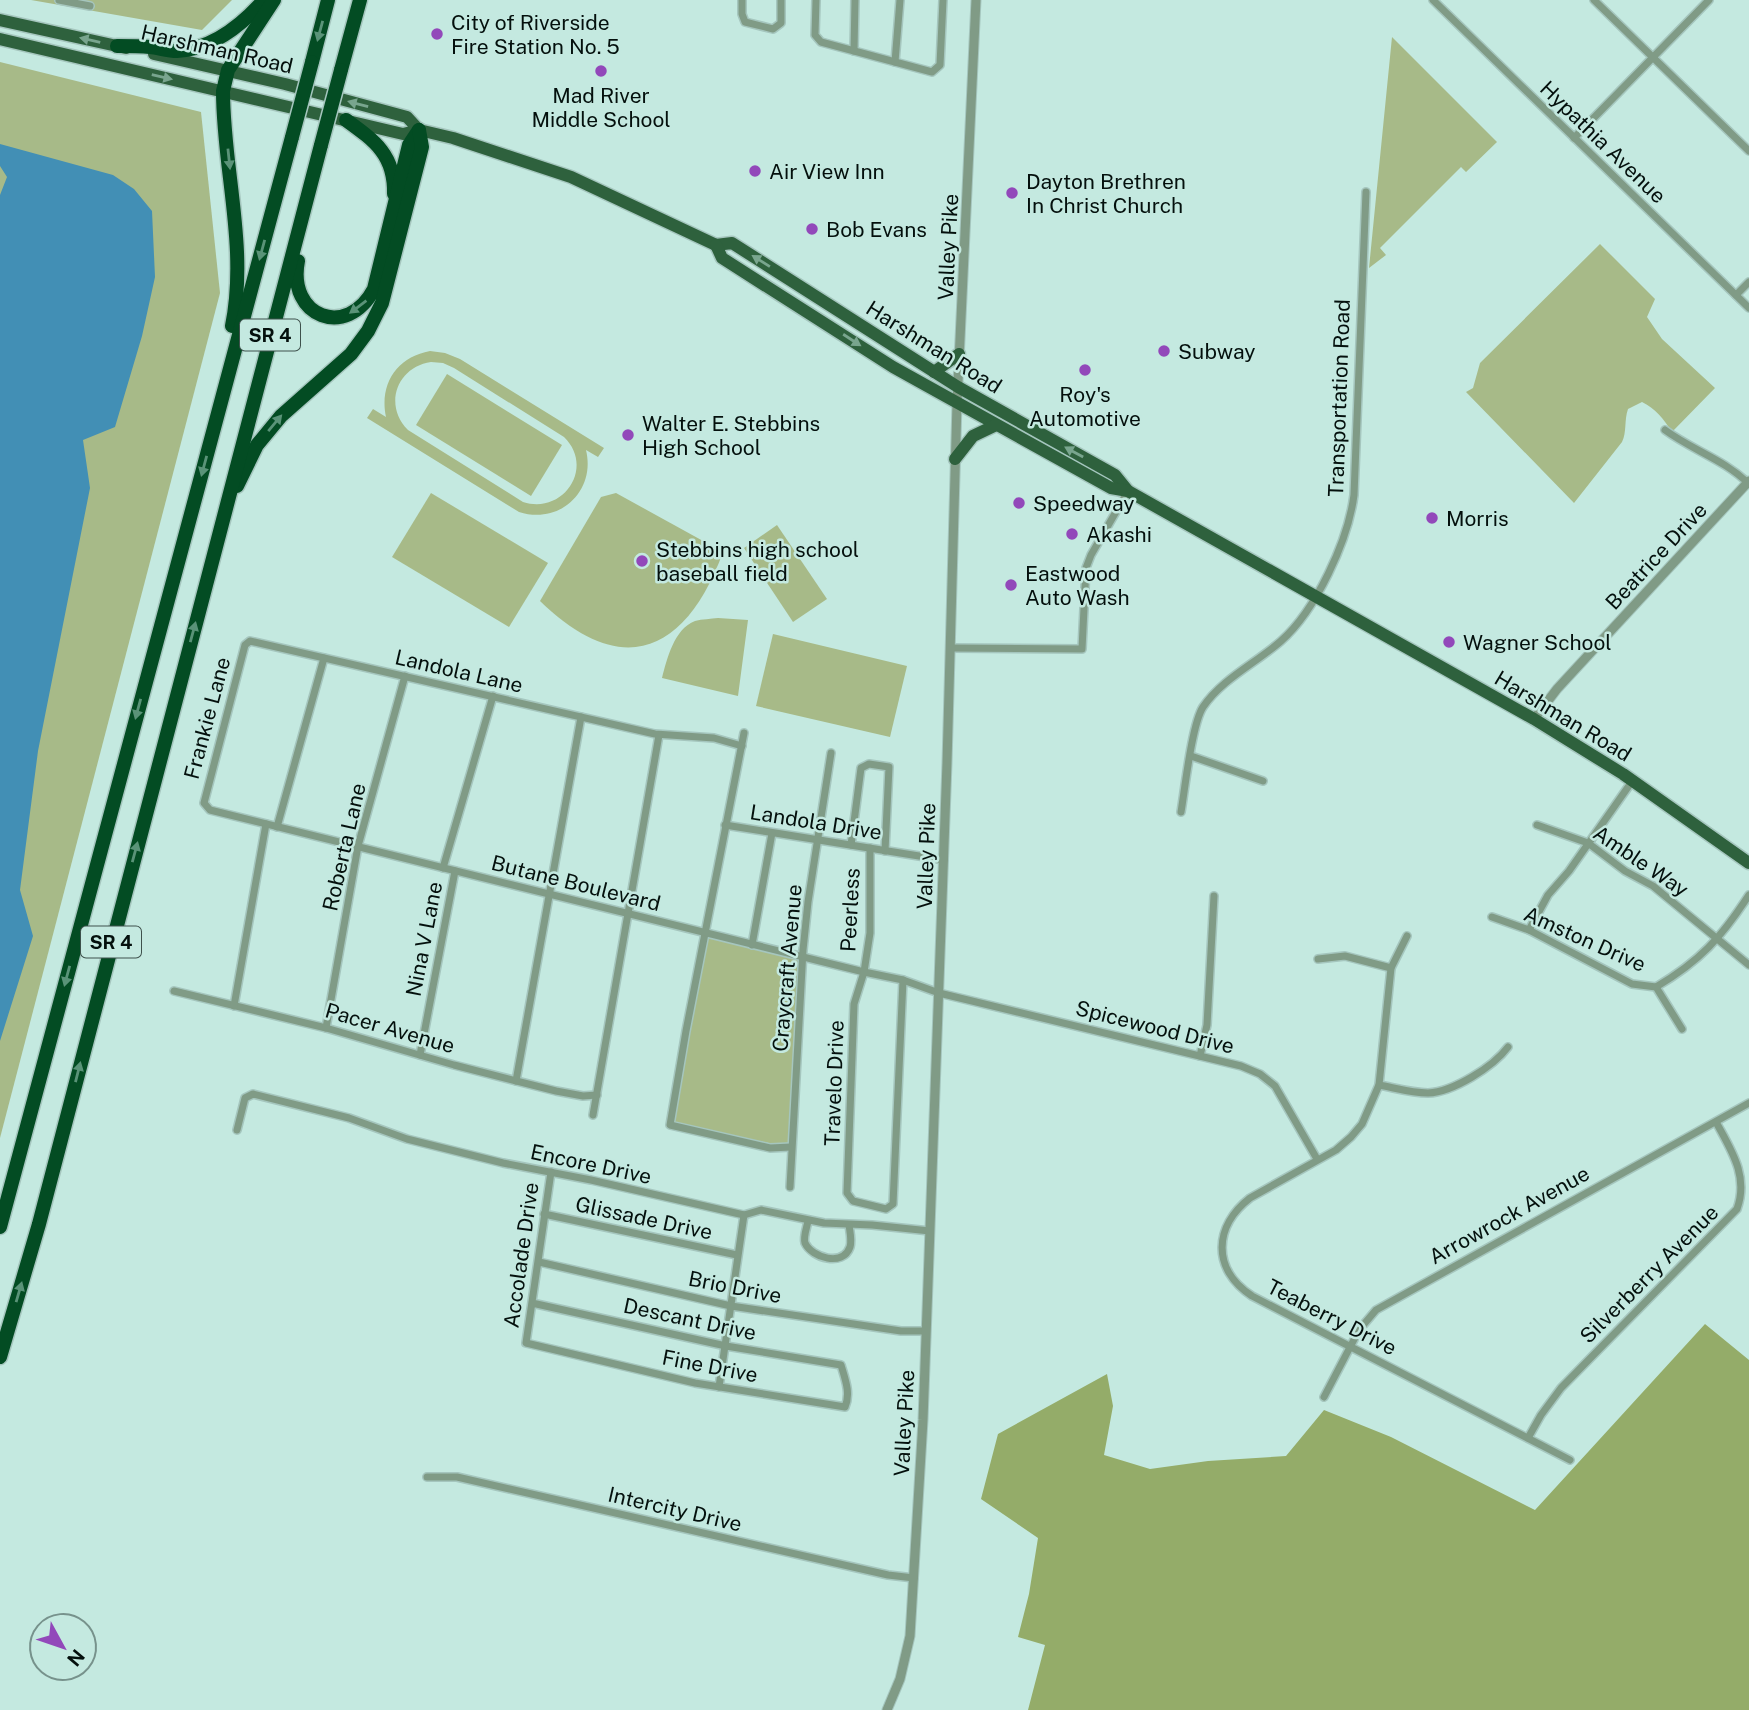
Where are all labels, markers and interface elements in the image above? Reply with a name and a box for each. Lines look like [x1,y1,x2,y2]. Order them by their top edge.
place label: City of Riverside Fire Station No. 5 [451,10,620,59]
street label: Harshman Road [139,19,295,79]
one-way arrow [314,20,325,42]
marker: City of Riverside Fire Station No. 5 [429,26,445,42]
one-way arrow [79,34,101,45]
marker: Mad River Middle School [593,63,609,79]
one-way arrow [151,71,173,82]
street label: Hypathia Avenue [1535,76,1671,208]
place label: Mad River Middle School [531,83,671,132]
one-way arrow [347,98,369,109]
one-way arrow [223,148,234,170]
place label: Air View Inn [769,159,885,184]
marker: Air View Inn [747,163,763,179]
place label: Dayton Brethren In Christ Church [1026,169,1186,218]
marker: Dayton Brethren In Christ Church [1004,185,1020,201]
street label: Valley Pike [933,193,963,301]
place label: Bob Evans [826,217,927,242]
marker: Bob Evans [804,221,820,237]
one-way arrow [256,239,267,261]
one-way arrow [752,255,771,267]
street label: Harshman Road [862,295,1006,399]
street label: Transportation Road [1323,299,1355,497]
one-way arrow [349,300,368,314]
road number: SR 4 [240,320,300,350]
one-way arrow [842,333,861,346]
place label: Subway [1178,339,1255,364]
marker: Subway [1156,343,1172,359]
marker: Roy's Automotive [1077,362,1093,378]
place label: Roy's Automotive [1029,382,1141,431]
place label: Walter E. Stebbins High School [642,411,820,460]
one-way arrow [268,415,283,433]
marker: Walter E. Stebbins High School [620,427,636,443]
one-way arrow [1064,446,1084,458]
one-way arrow [198,455,209,477]
place label: Speedway [1033,491,1135,516]
marker: Speedway [1011,495,1027,511]
street label: Beatrice Drive [1600,497,1712,615]
place label: Morris [1446,506,1509,531]
marker: Morris [1424,510,1440,526]
place label: Akashi [1086,522,1152,547]
marker: Akashi [1064,526,1080,542]
place label: Stebbins high school baseball field [656,537,859,586]
marker: Stebbins high school baseball field [634,553,650,569]
place label: Eastwood Auto Wash [1025,561,1130,610]
marker: Eastwood Auto Wash [1003,577,1019,593]
one-way arrow [188,621,198,642]
place label: Wagner School [1463,630,1612,655]
marker: Wagner School [1441,634,1457,650]
street label: Landola Lane [393,644,525,698]
street label: Frankie Lane [179,654,235,782]
street label: Harshman Road [1490,665,1636,767]
one-way arrow [133,699,143,720]
street label: Roberta Lane [317,781,371,913]
street label: Landola Drive [748,799,884,845]
street label: Valley Pike [912,802,940,910]
street label: Amble Way [1589,820,1693,902]
one-way arrow [130,841,141,863]
street label: Butane Boulevard [489,850,663,916]
street label: Peerless [835,867,865,953]
street label: Nina V Lane [401,880,447,998]
street label: Craycraft Avenue [767,883,807,1053]
street label: Amston Drive [1520,901,1650,977]
road number: SR 4 [81,926,141,958]
one-way arrow [61,966,71,987]
street label: Spicewood Drive [1073,995,1237,1059]
street label: Pacer Avenue [322,998,458,1058]
street label: Travelo Drive [819,1020,849,1146]
one-way arrow [73,1061,84,1083]
street label: Encore Drive [528,1139,654,1189]
street label: Arrowrock Avenue [1424,1161,1594,1269]
street label: Accolade Drive [498,1181,544,1329]
street label: Glissade Drive [573,1191,715,1245]
street label: Silverberry Avenue [1575,1200,1723,1348]
street label: Brio Drive [686,1266,784,1308]
street label: Teaberry Drive [1263,1274,1401,1360]
one-way arrow [15,1281,25,1302]
street label: Descant Drive [621,1293,759,1345]
street label: Fine Drive [660,1344,760,1388]
street label: Valley Pike [889,1369,919,1477]
street label: Intercity Drive [606,1481,744,1537]
north arrow [28,1612,98,1682]
text: N [63,1645,89,1671]

